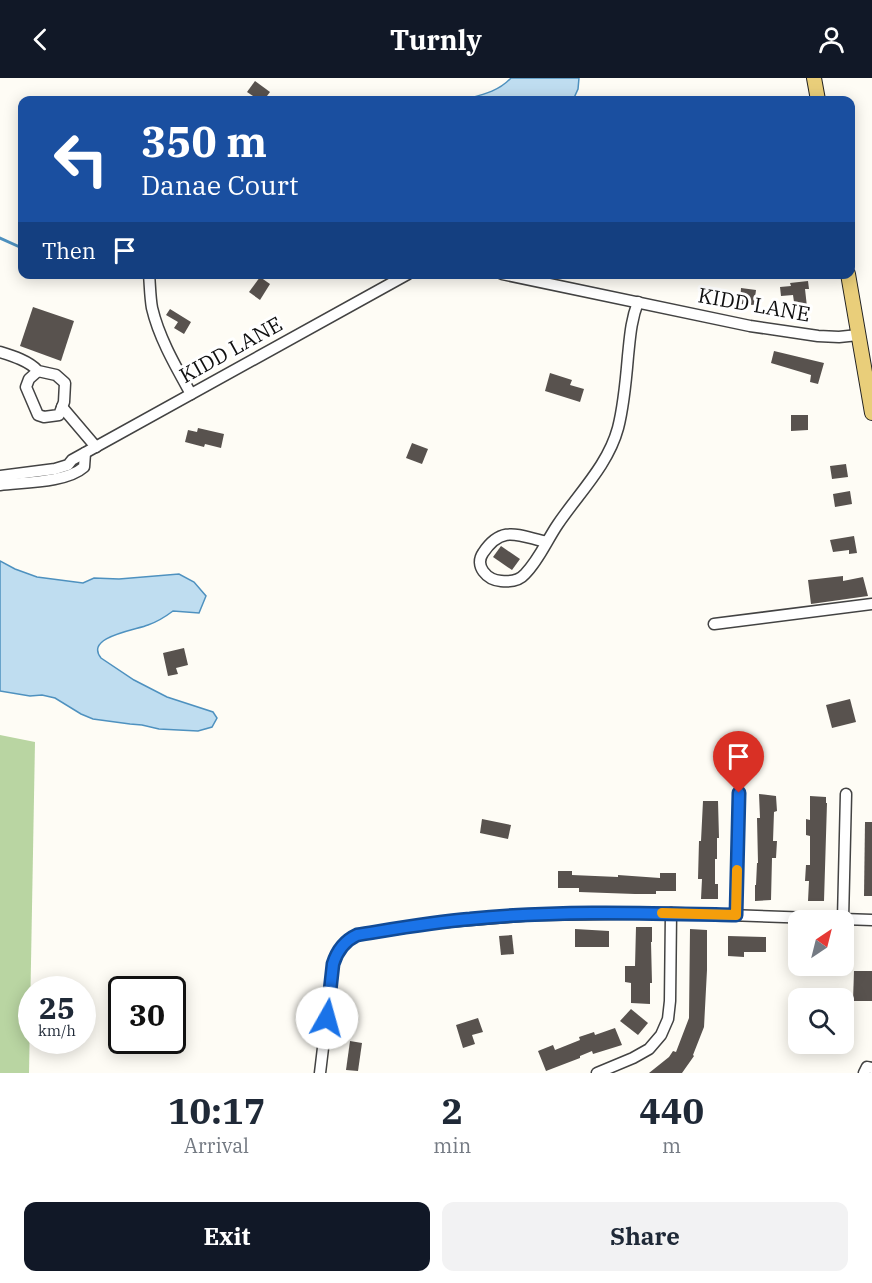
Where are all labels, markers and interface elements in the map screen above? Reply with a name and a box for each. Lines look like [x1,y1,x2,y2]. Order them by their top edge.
text: Turnly [390,22,482,57]
icon: back [24,23,57,56]
icon: person [815,23,848,56]
text: 350 m [141,114,267,169]
icon: left [42,120,120,198]
text: Danae Court [141,167,299,202]
icon: arrive [108,234,141,267]
text: Then [42,236,96,265]
street label: KIDD LANE [696,280,813,328]
street label: KIDD LANE [174,309,287,389]
pin [713,731,764,793]
icon: arrive [722,740,755,773]
north arrow [788,910,854,976]
map controls [788,910,854,1054]
speed limit sign: 30 [108,976,186,1054]
position arrow [295,986,359,1050]
text: 25 [39,988,75,1027]
button: search [788,988,854,1054]
text: km/h [38,1021,76,1040]
text: 10:17 [168,1087,265,1134]
text: 2 [441,1087,463,1134]
text: 440 [639,1087,704,1134]
text: Arrival [184,1132,249,1159]
text: min [433,1132,471,1159]
text: m [662,1132,681,1159]
button: Exit [24,1202,430,1271]
button: Share [442,1202,848,1271]

